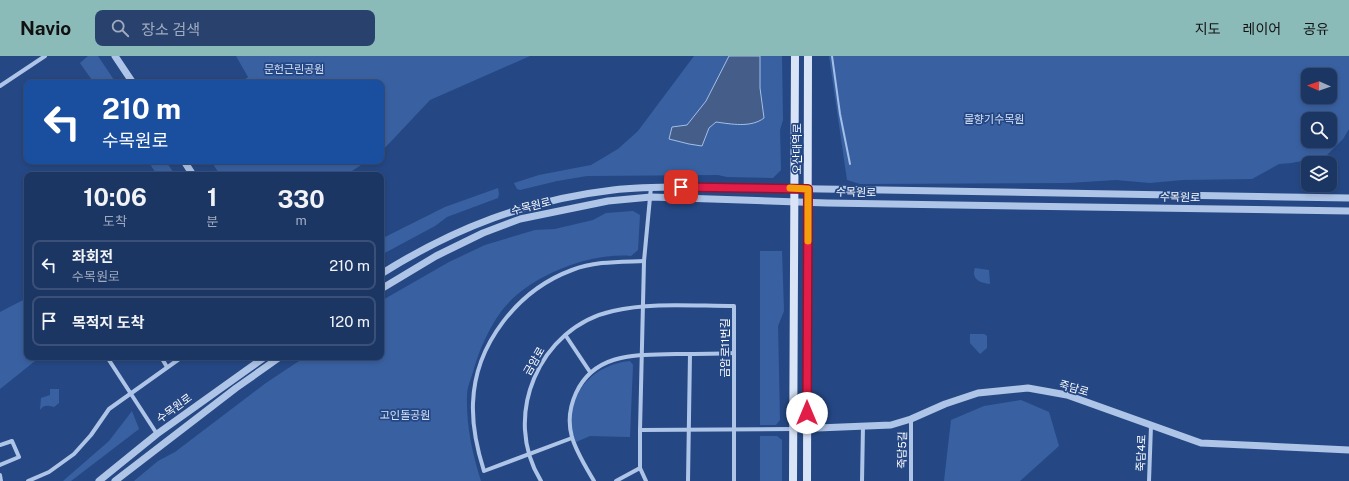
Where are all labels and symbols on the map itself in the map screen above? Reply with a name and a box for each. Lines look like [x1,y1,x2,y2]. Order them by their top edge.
park label: 문헌근린공원 [264,63,324,75]
north arrow [1301,68,1337,104]
park label: 물향기수목원 [964,113,1024,125]
street label: 오산대역로 [791,124,803,174]
pin [664,170,698,204]
street label: 수목원로 [836,186,876,198]
street label: 수목원로 [1160,191,1200,203]
street label: 수목원로 [510,195,552,217]
street label: 금암로11번길 [719,318,731,378]
street label: 금암로 [521,345,547,377]
street label: 죽담로 [1058,378,1090,398]
street label: 수목원로 [154,391,194,425]
position arrow [786,392,828,434]
park label: 고인돌공원 [380,409,430,421]
street label: 죽담5길 [896,431,908,469]
street label: 죽담4로 [1134,434,1148,472]

